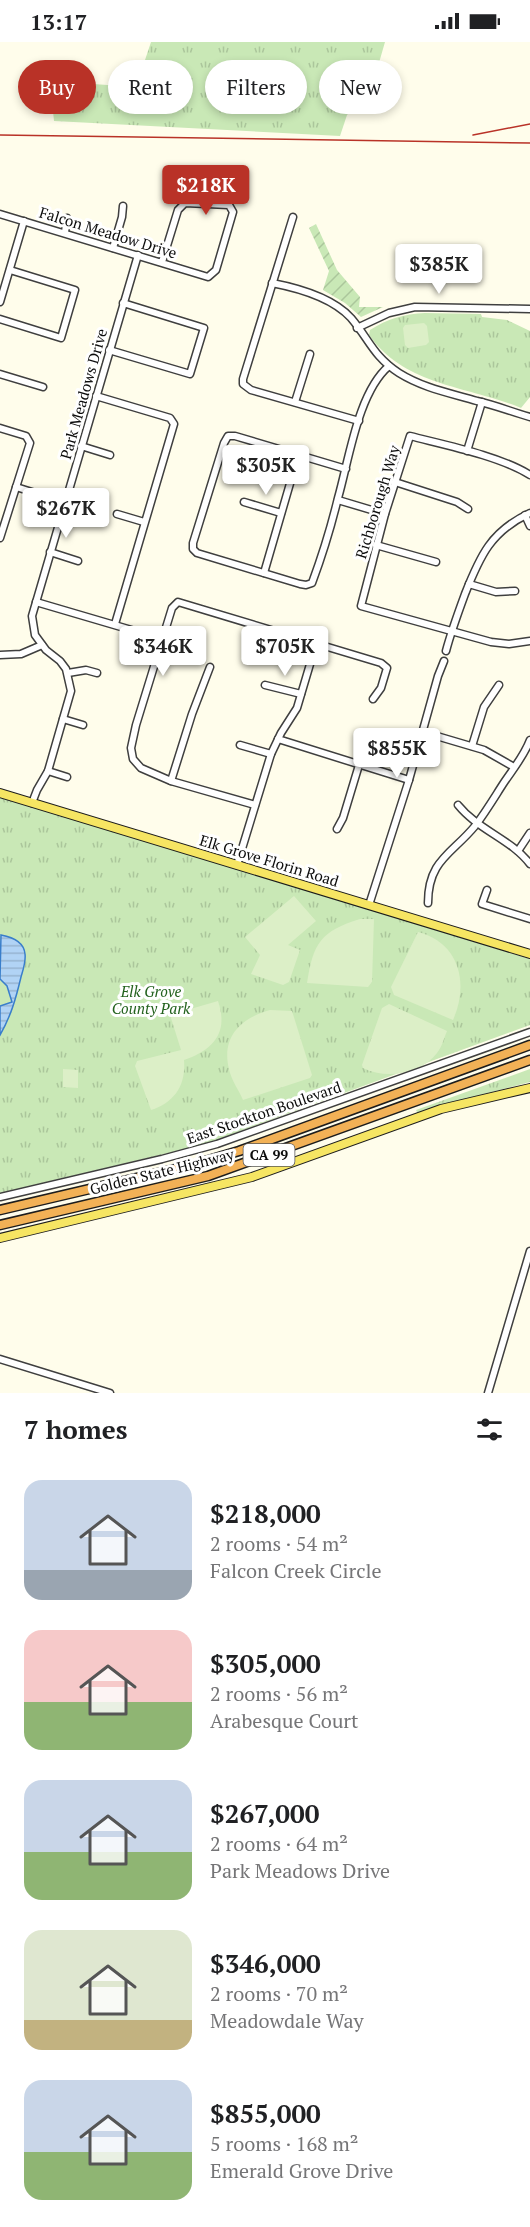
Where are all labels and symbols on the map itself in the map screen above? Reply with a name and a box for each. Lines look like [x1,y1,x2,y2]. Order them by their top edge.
pin: $218K [164,165,248,216]
street label: Falcon Meadow Drive [37,202,179,262]
pin: $385K [397,244,481,295]
street label: Park Meadows Drive [55,326,111,461]
street label: Richborough Way [350,442,404,561]
pin: $305K [224,445,308,496]
pin: $267K [24,488,108,539]
pin: $346K [121,626,205,677]
pin: $705K [243,626,327,677]
pin: $855K [355,728,439,779]
street label: Elk Grove Florin Road [197,829,341,891]
park label: Elk Grove County Park [112,981,191,1018]
street label: East Stockton Boulevard [184,1076,344,1148]
street label: Golden State Highway [88,1143,236,1199]
road number: CA 99 [244,1144,294,1166]

